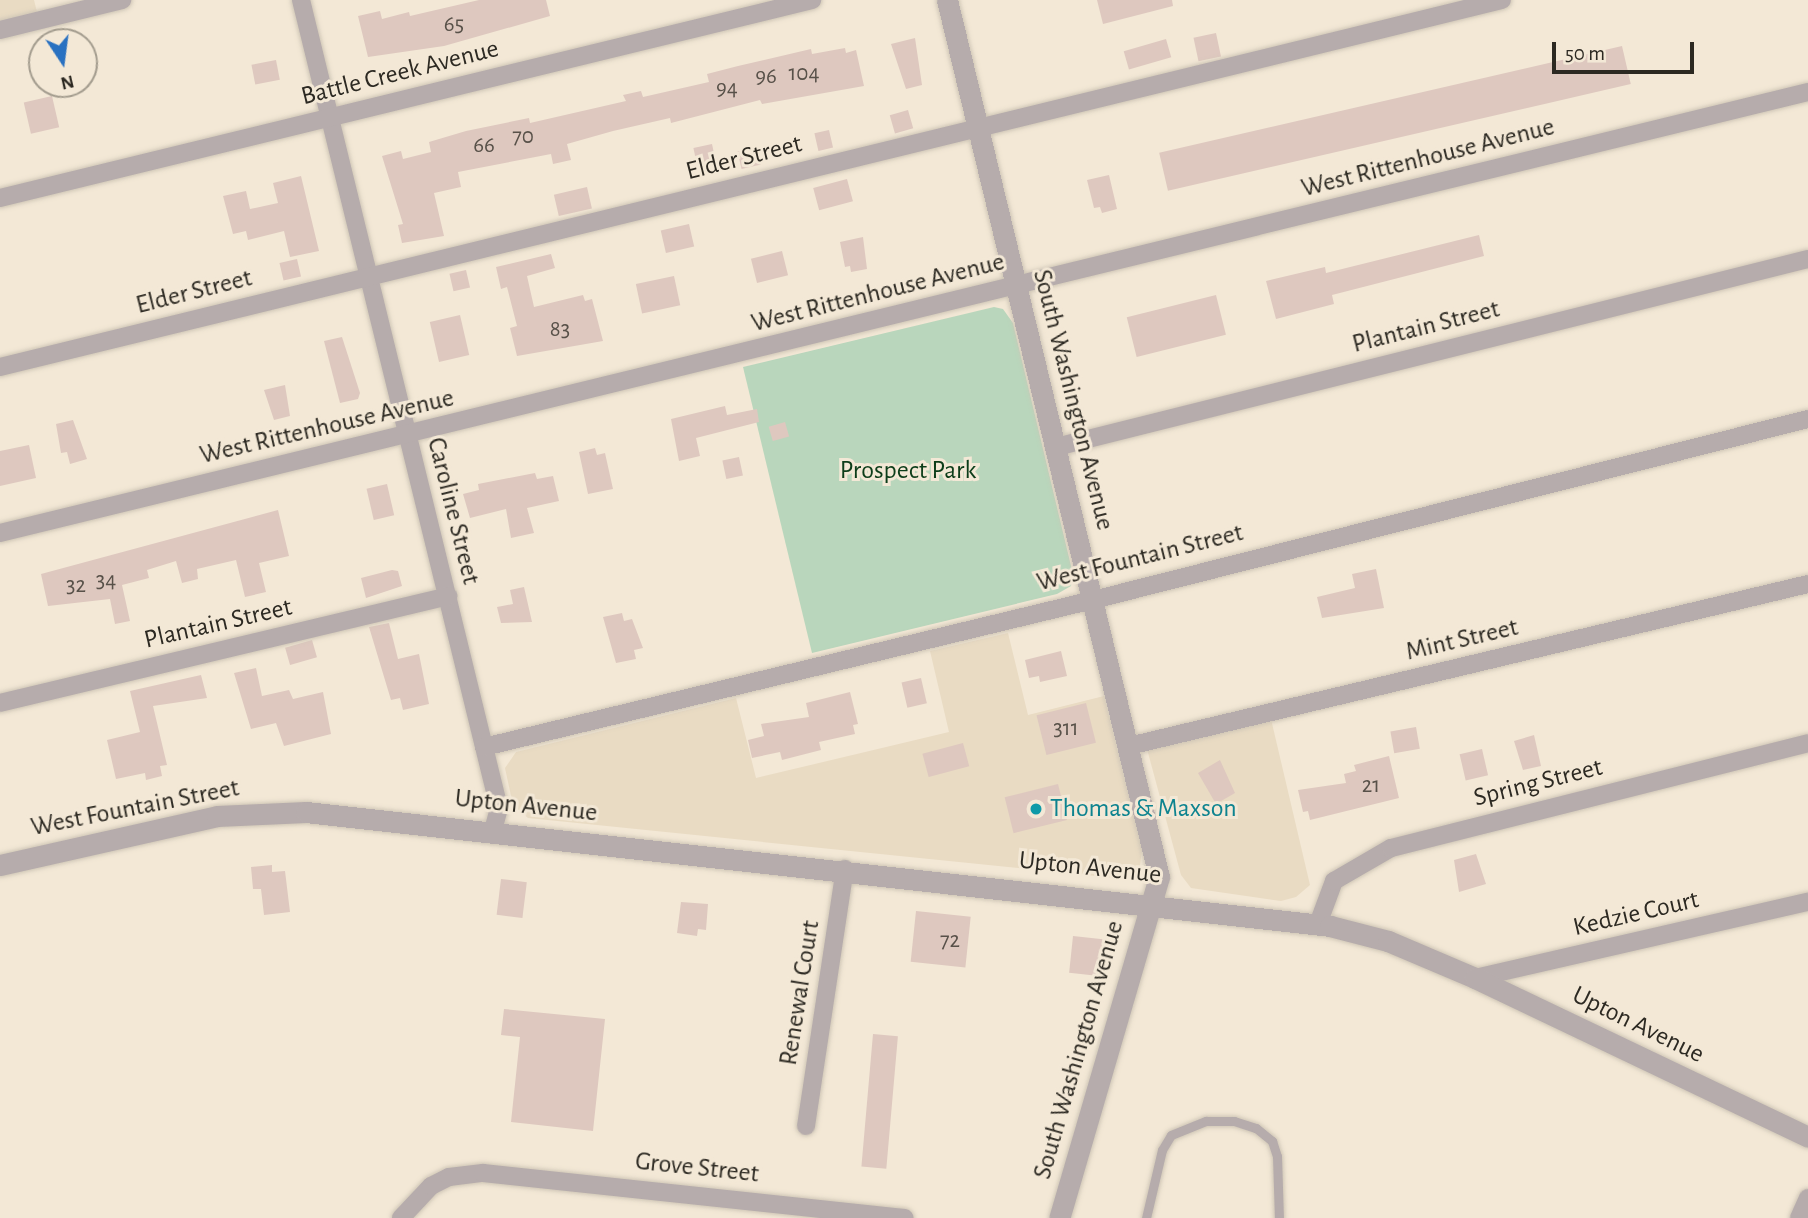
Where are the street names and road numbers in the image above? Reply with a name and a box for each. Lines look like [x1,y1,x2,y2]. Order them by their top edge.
street label: Battle Creek Avenue [298,33,502,113]
street label: West Rittenhouse Avenue [1298,111,1558,205]
street label: Elder Street [683,129,805,187]
street label: West Rittenhouse Avenue [748,246,1008,340]
street label: Elder Street [133,263,255,321]
street label: South Washington Avenue [1026,267,1120,533]
street label: Plantain Street [1349,294,1503,360]
street label: West Rittenhouse Avenue [197,383,457,471]
street label: Caroline Street [420,434,486,588]
street label: West Fountain Street [1034,517,1246,599]
street label: Plantain Street [141,592,295,656]
street label: Mint Street [1403,612,1521,668]
street label: Spring Street [1470,752,1606,814]
street label: West Fountain Street [28,773,242,843]
street label: Upton Avenue [453,783,599,829]
street label: Upton Avenue [1017,845,1163,891]
street label: Kedzie Court [1570,884,1702,944]
street label: South Washington Avenue [1027,917,1131,1183]
street label: Renewal Court [773,918,827,1068]
street label: Upton Avenue [1567,980,1709,1070]
street label: Grove Street [634,1146,760,1190]

